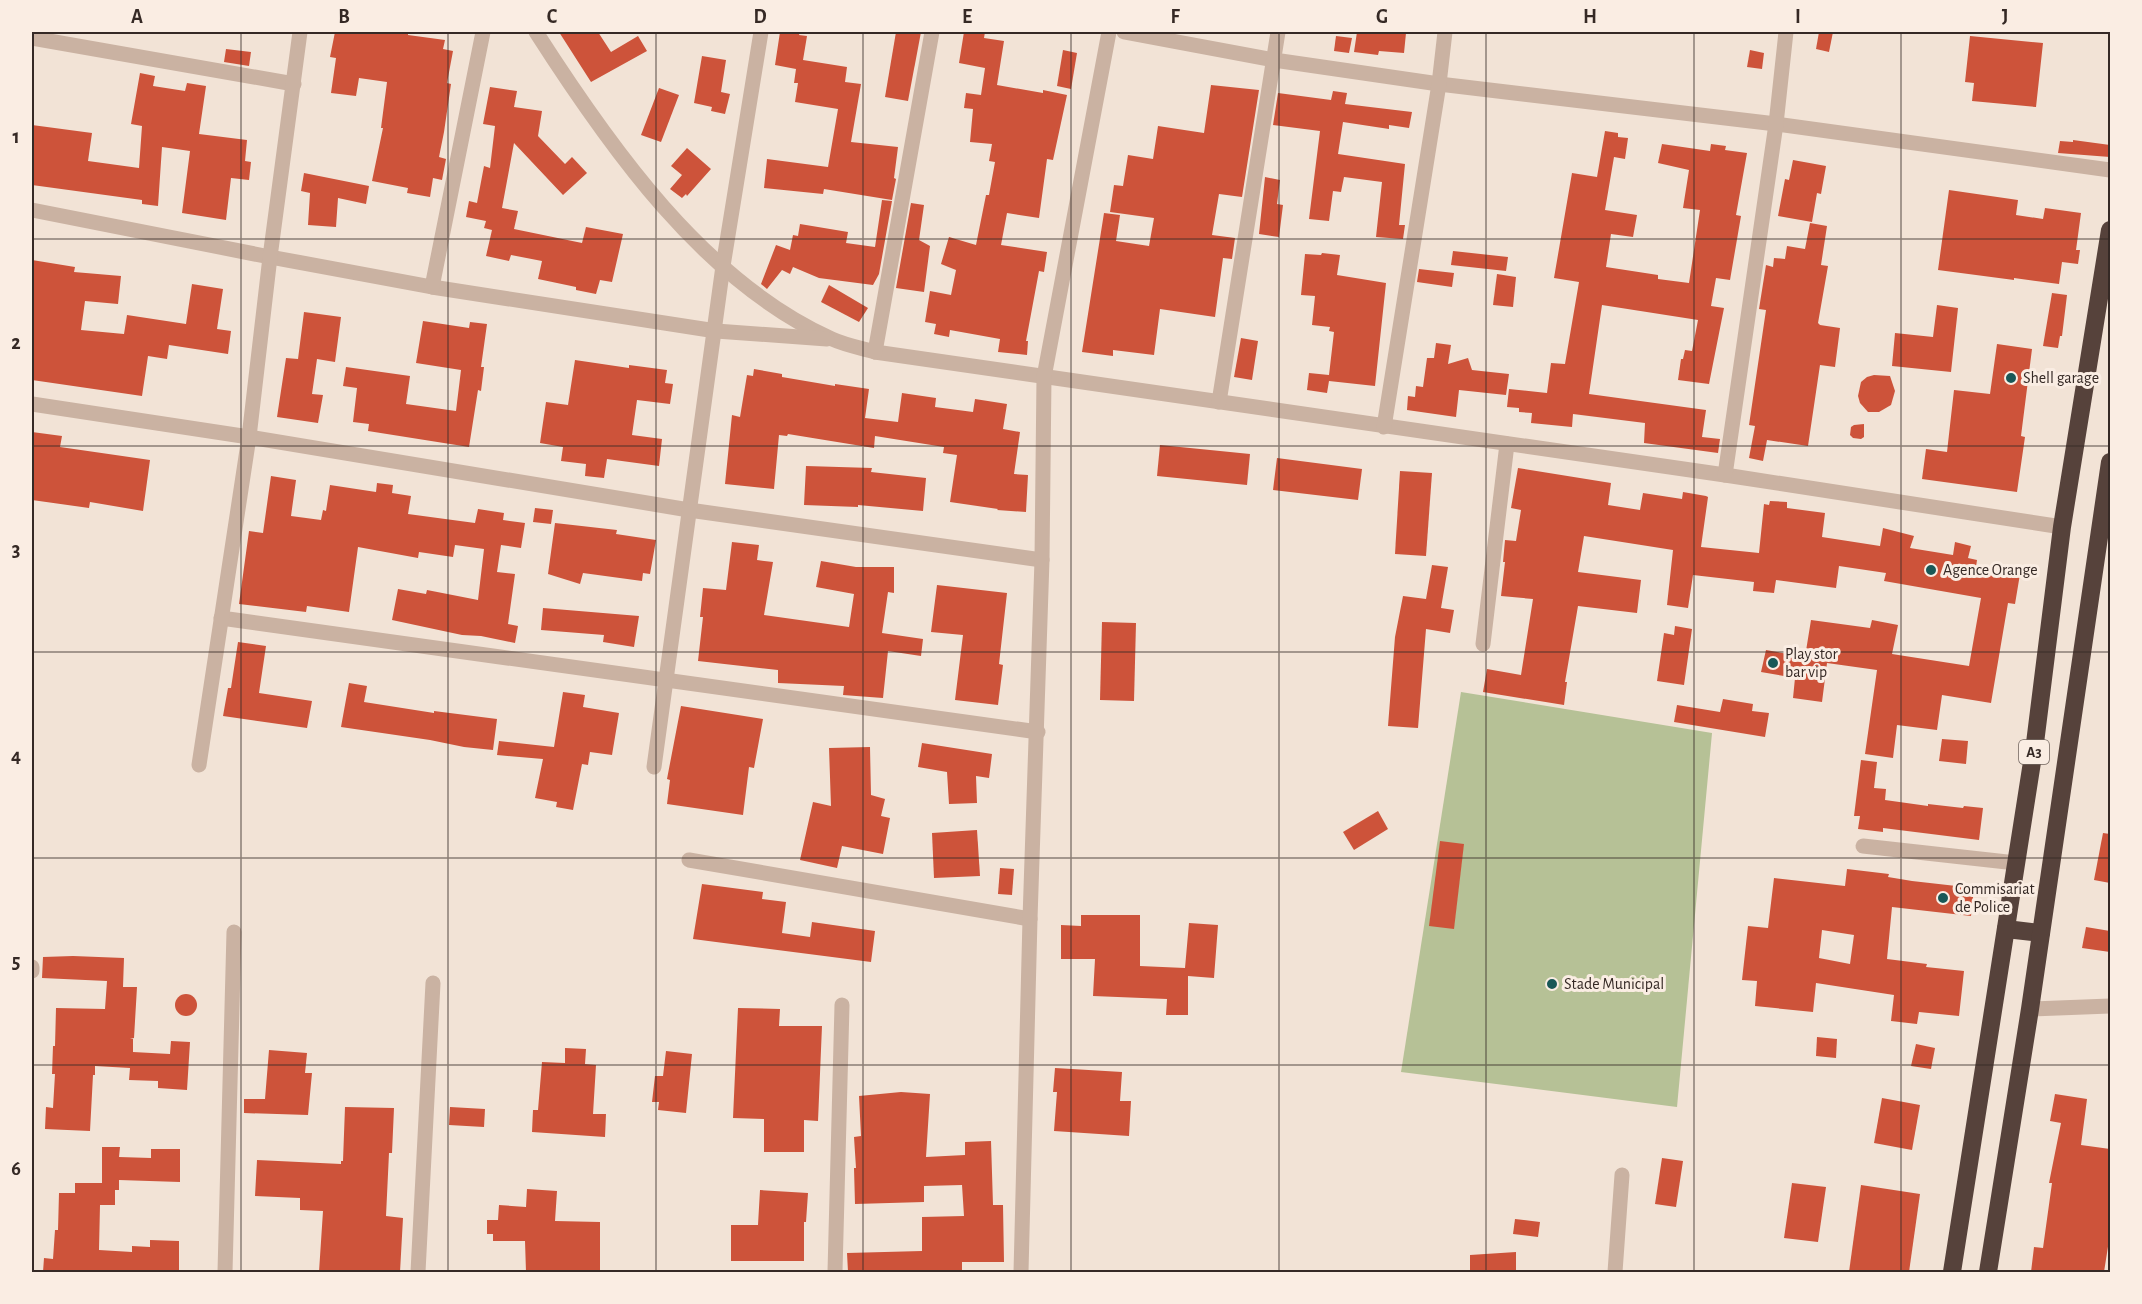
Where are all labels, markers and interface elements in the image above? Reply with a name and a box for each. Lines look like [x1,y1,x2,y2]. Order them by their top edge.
text: A [131,7,143,27]
text: B [338,7,350,27]
text: C [547,7,558,27]
text: D [753,7,767,27]
text: E [962,7,972,27]
text: F [1170,7,1180,27]
text: G [1376,7,1388,27]
text: H [1583,7,1597,27]
text: I [1795,7,1801,27]
text: J [2002,7,2008,27]
text: 1 [12,127,20,147]
text: 2 [11,333,21,353]
place label: Shell garage [2023,370,2099,386]
marker: Shell garage [2004,371,2018,385]
text: 3 [12,540,20,560]
place label: Agence Orange [1943,562,2038,578]
marker: Agence Orange [1924,563,1938,577]
place label: Play stor bar vip [1785,646,1838,680]
marker: Play stor bar vip [1766,656,1780,670]
road number: A3 [2019,740,2049,764]
text: 4 [11,746,21,766]
place label: Commisariat de Police [1955,881,2035,915]
marker: Commisariat de Police [1936,891,1950,905]
text: 5 [12,952,20,972]
place label: Stade Municipal [1564,976,1664,992]
marker: Stade Municipal [1545,977,1559,991]
text: 6 [11,1159,21,1179]

